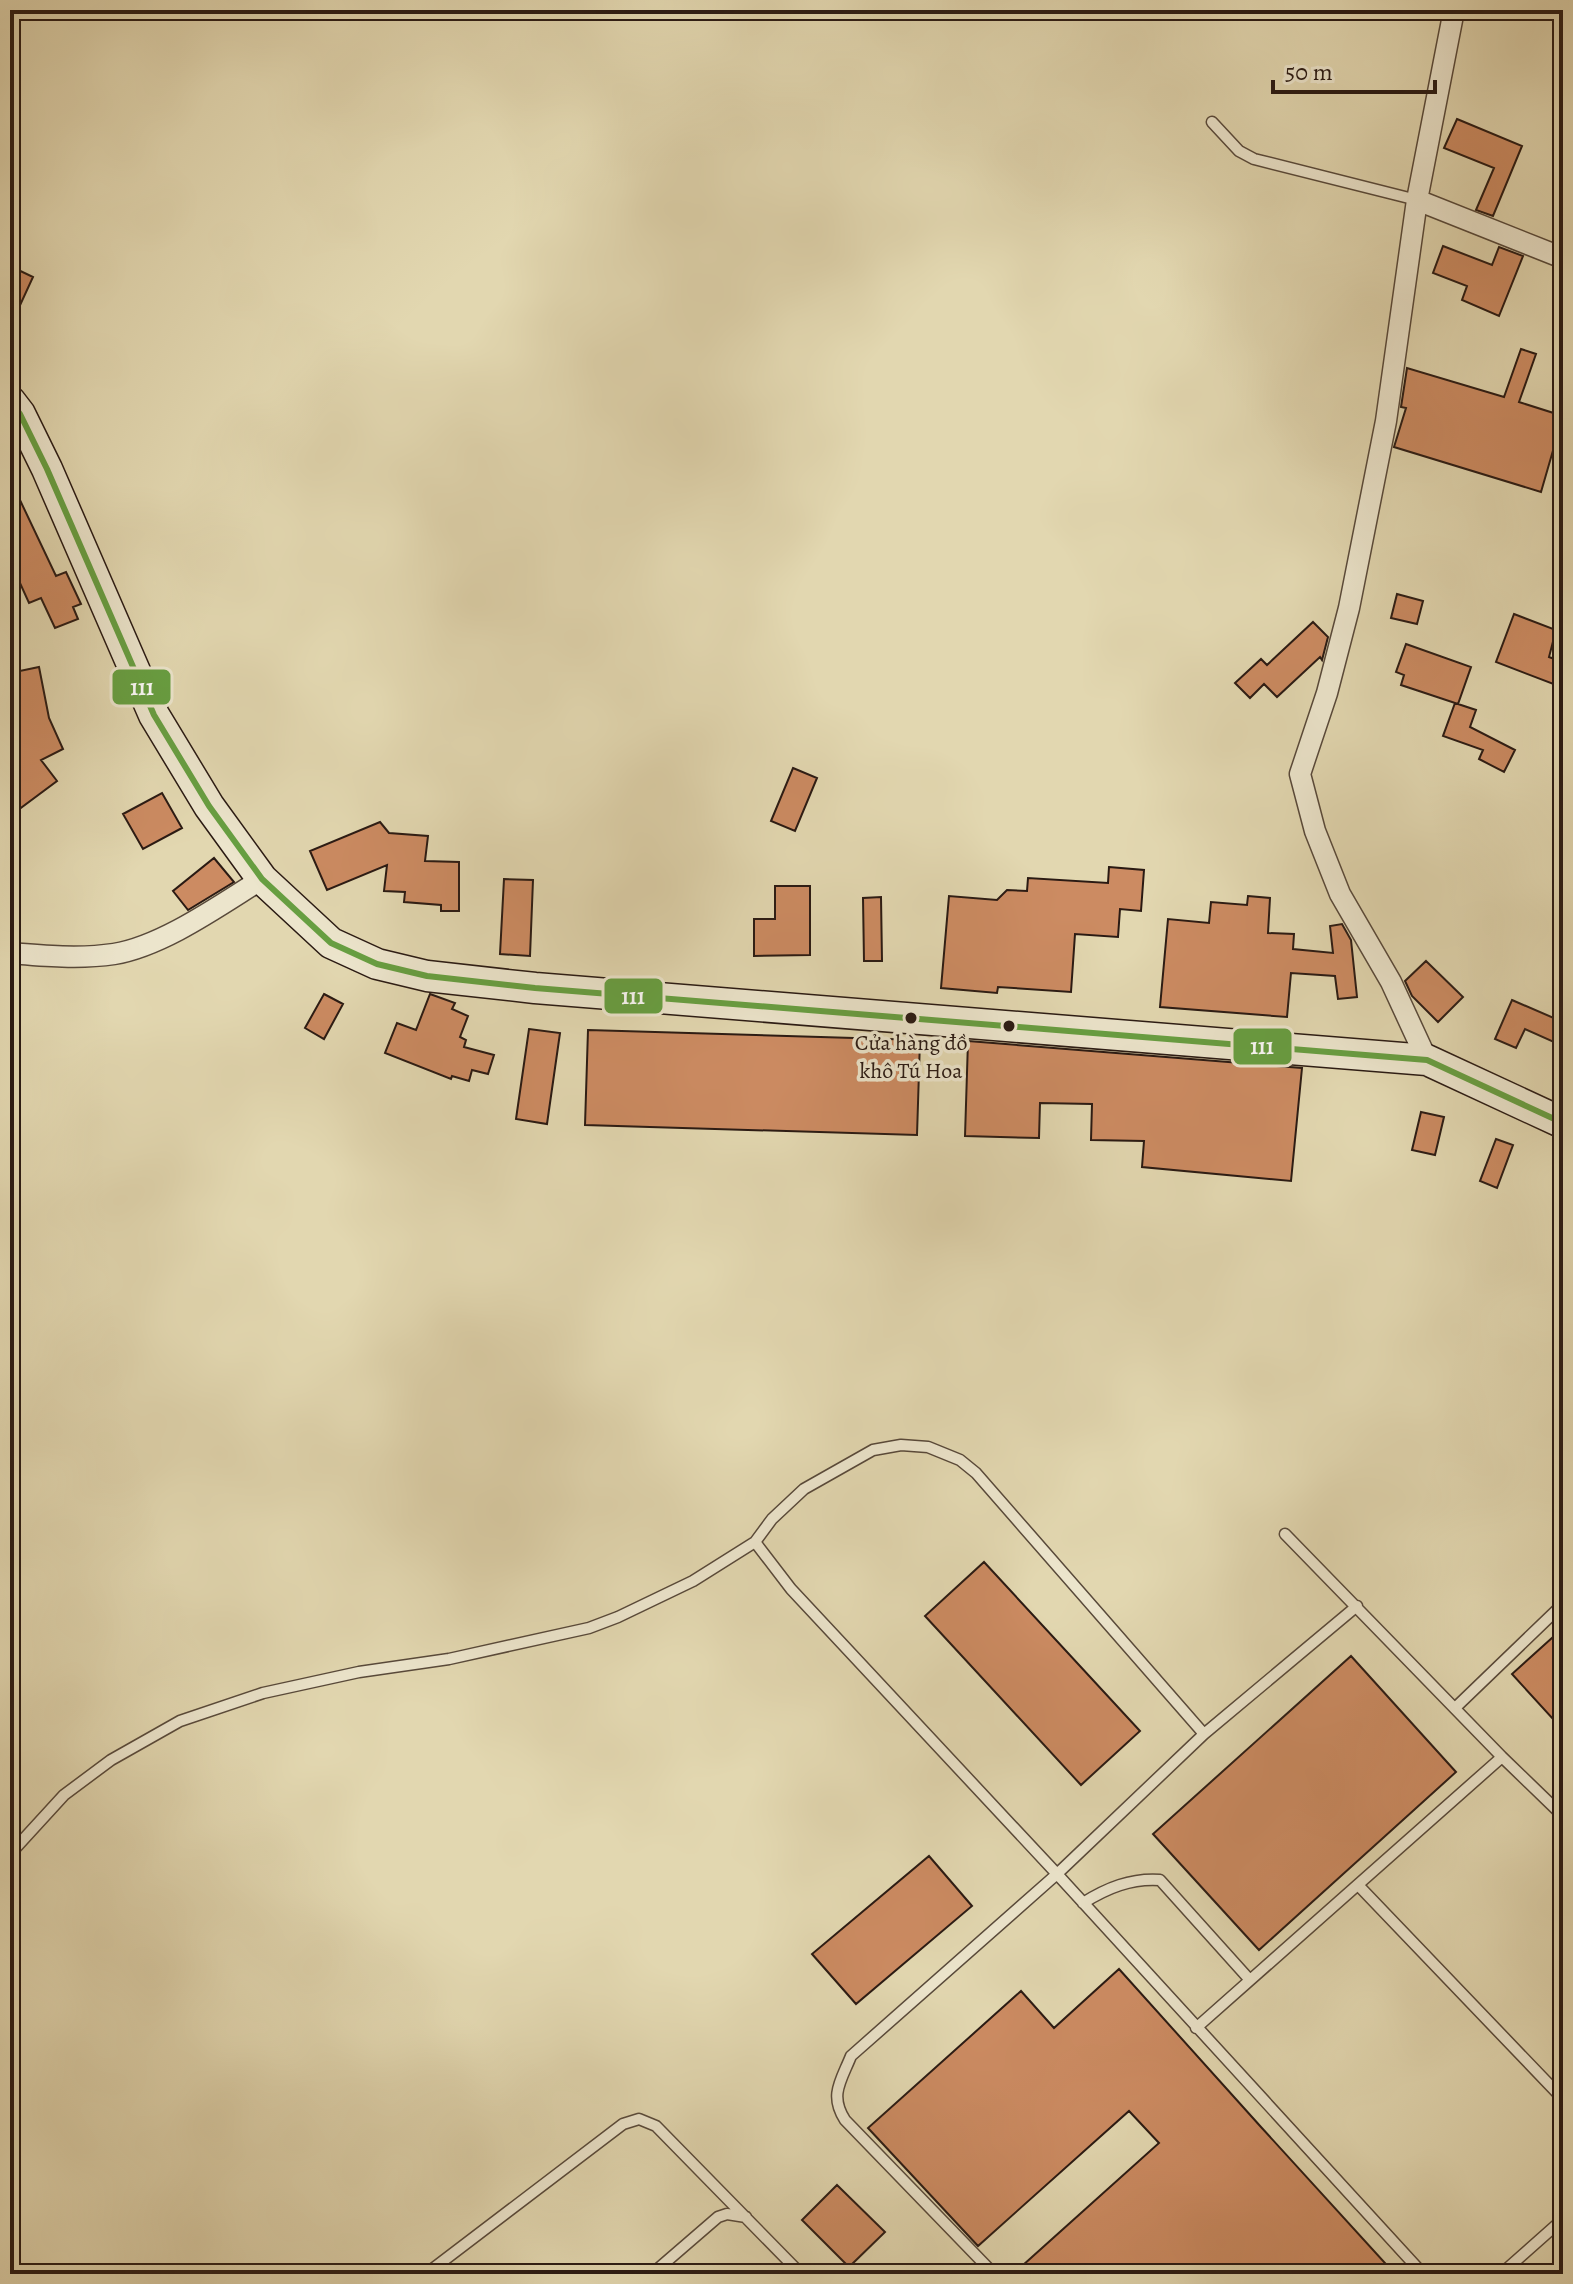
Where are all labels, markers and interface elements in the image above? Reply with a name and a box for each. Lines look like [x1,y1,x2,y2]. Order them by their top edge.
scale bar [1273,44,1435,94]
text: 50 m [1285,56,1333,88]
line badge: 111 [111,668,172,706]
text: 111 [130,673,154,703]
line badge: 111 [603,977,664,1015]
text: 111 [621,982,645,1012]
marker: Cửa hàng đồ khô Tú Hoa [903,1010,919,1026]
unlabelled marker [1001,1018,1017,1034]
line badge: 111 [1232,1027,1293,1066]
place label: Cửa hàng đồ khô Tú Hoa [855,1028,967,1086]
text: 111 [1250,1032,1274,1062]

